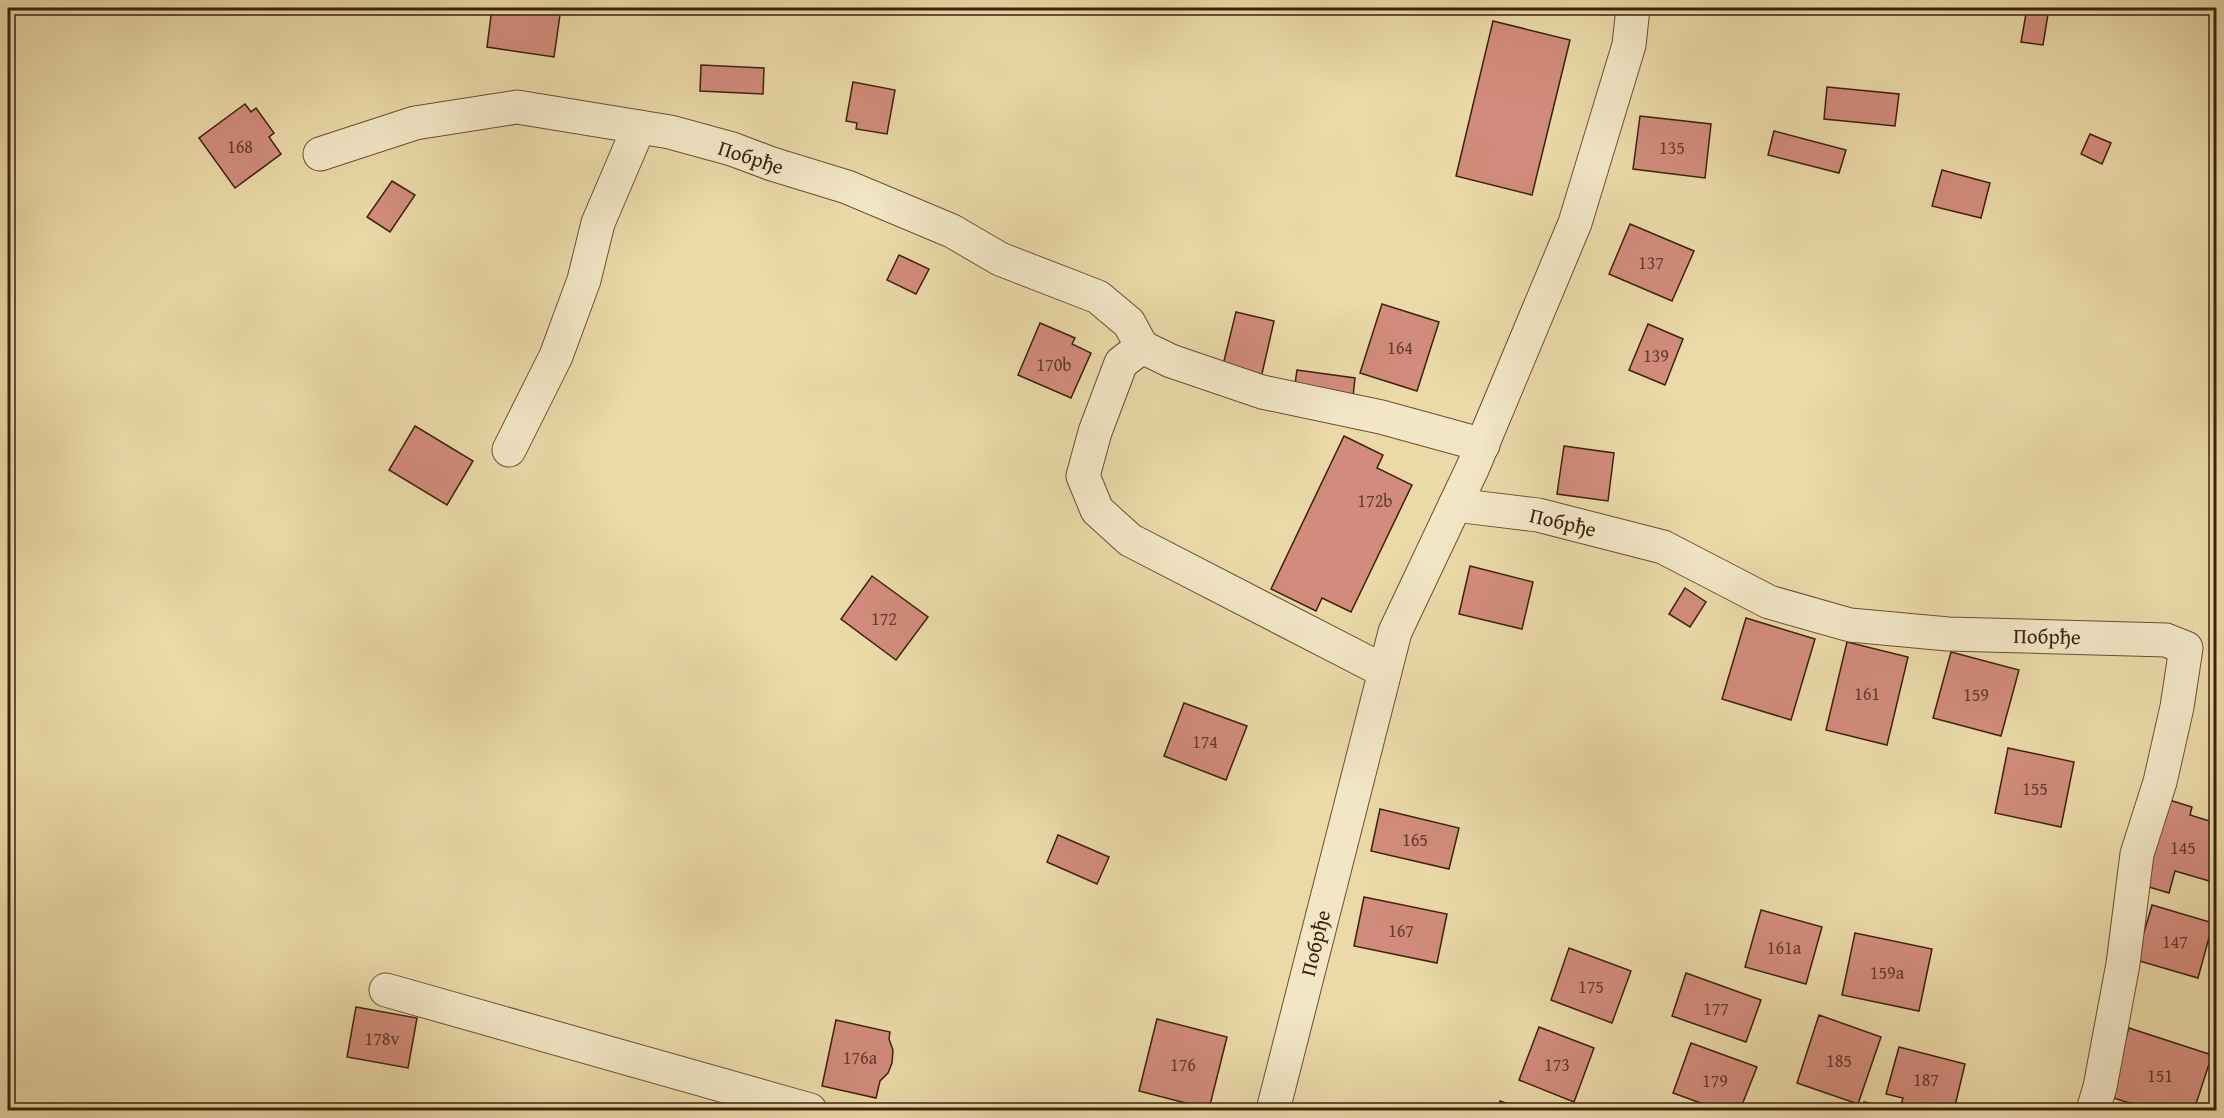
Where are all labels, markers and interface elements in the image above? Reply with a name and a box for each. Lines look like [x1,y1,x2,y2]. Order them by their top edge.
street label: Побрђе [714,132,788,182]
house number: 168 [227,133,253,160]
house number: 135 [1659,134,1685,161]
house number: 137 [1638,249,1664,276]
house number: 164 [1387,334,1413,361]
house number: 139 [1643,342,1669,369]
house number: 170b [1036,351,1072,378]
house number: 172b [1357,487,1393,514]
street label: Побрђе [1527,499,1599,545]
house number: 172 [871,605,897,632]
street label: Побрђе [2013,620,2081,652]
house number: 161 [1854,680,1880,707]
house number: 159 [1963,681,1989,708]
house number: 174 [1192,728,1218,755]
house number: 155 [2022,775,2048,802]
house number: 165 [1402,826,1428,853]
house number: 145 [2170,834,2196,861]
street label: Побрђе [1292,906,1338,979]
house number: 167 [1388,917,1414,944]
house number: 147 [2162,928,2188,955]
house number: 161a [1767,934,1802,961]
house number: 159a [1870,959,1905,986]
house number: 175 [1578,973,1604,1000]
house number: 177 [1703,995,1729,1022]
house number: 178v [365,1025,400,1052]
house number: 176a [843,1044,878,1071]
house number: 185 [1826,1047,1852,1074]
house number: 176 [1170,1051,1196,1078]
house number: 173 [1544,1051,1570,1078]
house number: 151 [2147,1062,2173,1089]
house number: 187 [1913,1066,1939,1093]
house number: 179 [1702,1067,1728,1094]

